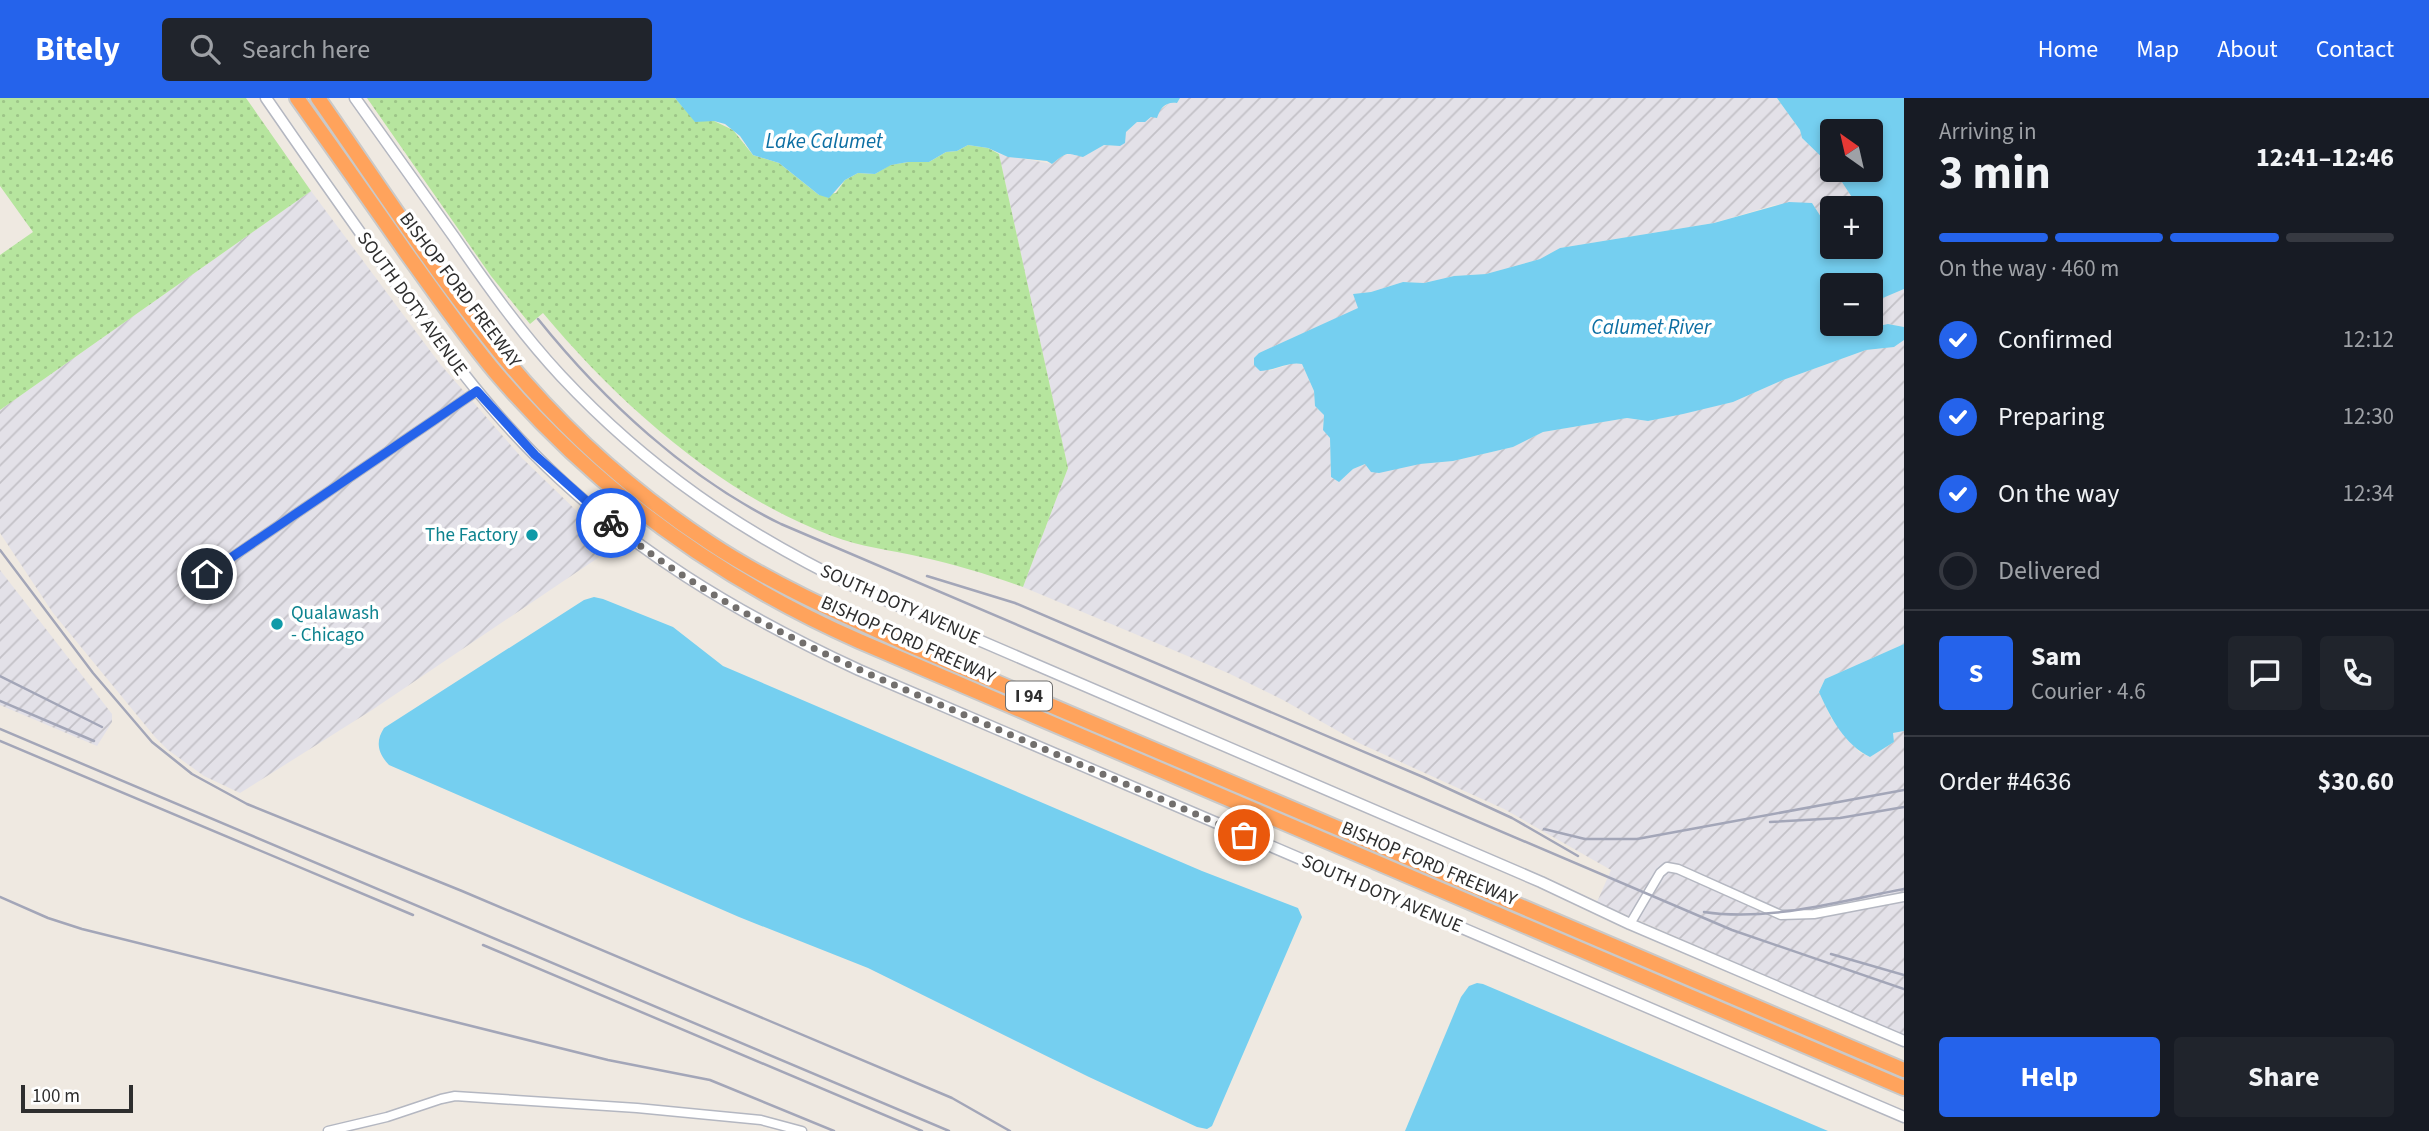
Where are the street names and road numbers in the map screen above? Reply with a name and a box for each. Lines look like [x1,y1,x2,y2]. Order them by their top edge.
street label: BISHOP FORD FREEWAY [393,207,528,374]
street label: SOUTH DOTY AVENUE [350,226,474,382]
street label: SOUTH DOTY AVENUE [816,558,984,652]
street label: BISHOP FORD FREEWAY [817,589,1000,691]
road number: I 94 [1006,682,1052,710]
street label: BISHOP FORD FREEWAY [1337,815,1522,914]
street label: SOUTH DOTY AVENUE [1297,848,1467,940]

